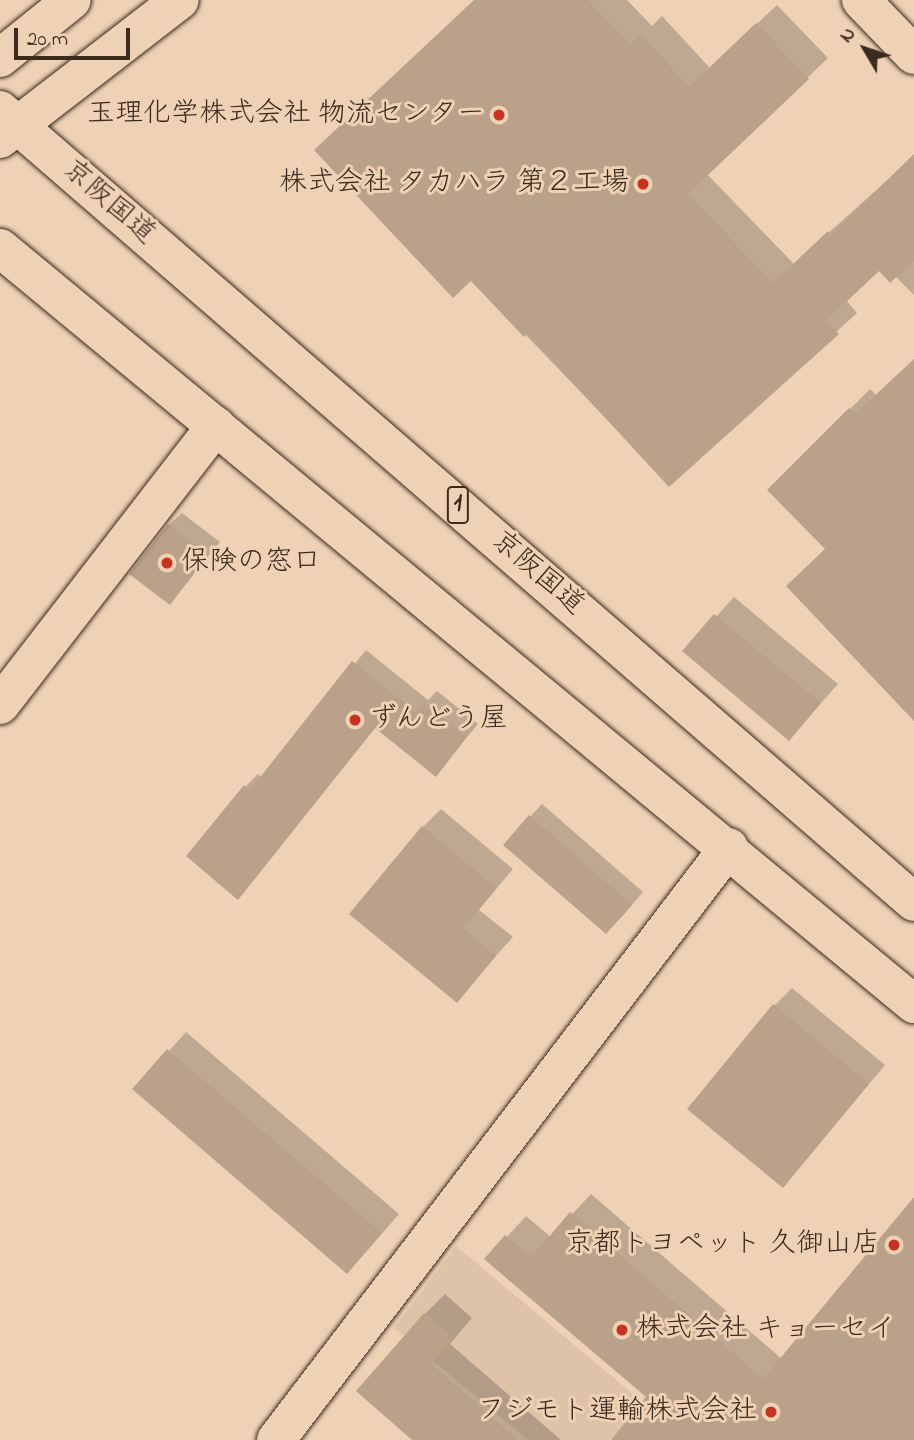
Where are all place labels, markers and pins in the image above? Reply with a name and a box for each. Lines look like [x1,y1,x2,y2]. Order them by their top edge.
place label: 玉理化学株式会社 物流センター [86,98,485,132]
marker: 玉理化学株式会社 物流センター [491,107,507,123]
place label: 株式会社 タカハラ 第２工場 [279,167,629,201]
marker: 株式会社 タカハラ 第２工場 [635,176,651,192]
place label: 保険の窓口 [181,546,321,580]
marker: 保険の窓口 [159,555,175,571]
place label: ずんどう屋 [369,703,509,737]
marker: ずんどう屋 [347,712,363,728]
place label: 京都トヨペット 久御山店 [565,1228,880,1262]
marker: 京都トヨペット 久御山店 [886,1237,902,1253]
place label: 株式会社 キョーセイ [636,1313,895,1347]
marker: 株式会社 キョーセイ [614,1322,630,1338]
place label: フジモト運輸株式会社 [477,1395,757,1429]
marker: フジモト運輸株式会社 [763,1404,779,1420]

